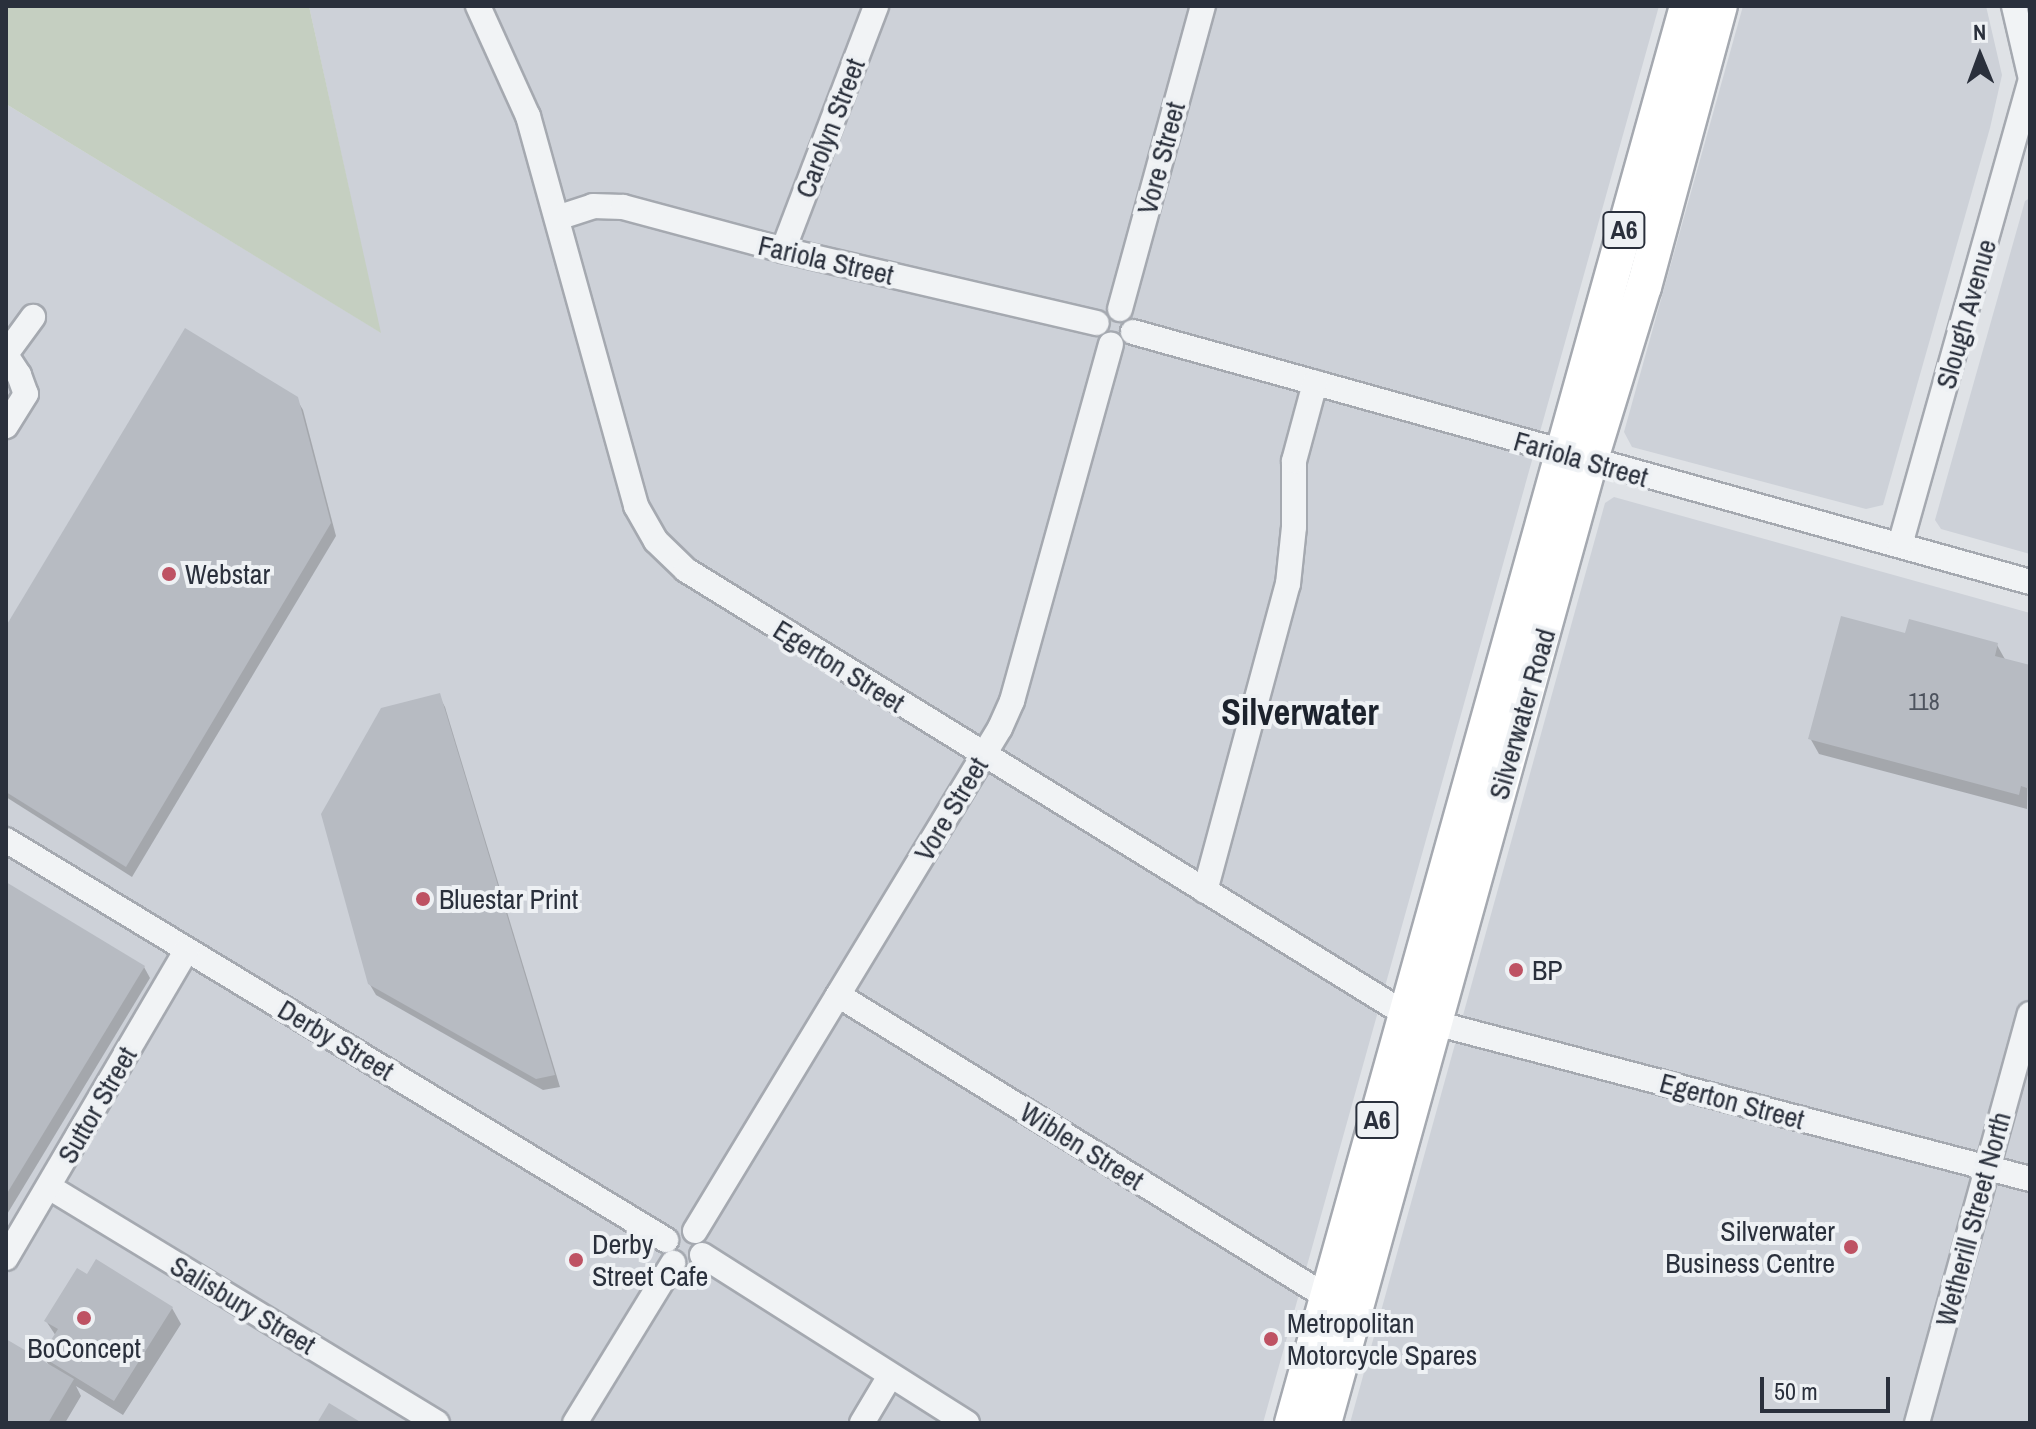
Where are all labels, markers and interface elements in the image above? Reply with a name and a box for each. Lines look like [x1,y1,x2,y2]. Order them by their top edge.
north arrow [1940,16,2020,96]
text: N [1973,17,1986,47]
street label: Carolyn Street [788,53,872,203]
street label: Vore Street [1130,98,1192,218]
road number: A6 [1602,208,1646,252]
street label: Fariola Street [755,228,897,292]
street label: Slough Avenue [1928,235,2004,393]
street label: Fariola Street [1510,424,1652,494]
place label: Webstar [185,557,270,591]
marker: Webstar [160,565,178,583]
street label: Egerton Street [767,613,911,719]
street label: Silverwater Road [1482,625,1562,803]
house number: 118 [1908,688,1940,716]
district label: Silverwater [1221,691,1379,735]
street label: Vore Street [907,751,995,867]
place label: Bluestar Print [439,882,578,916]
marker: Bluestar Print [414,890,432,908]
place label: BP [1532,953,1563,987]
marker: BP [1507,961,1525,979]
street label: Derby Street [272,992,400,1088]
street label: Suttor Street [50,1041,144,1169]
street label: Egerton Street [1656,1066,1808,1136]
street label: Wiblen Street [1014,1095,1150,1197]
road number: A6 [1355,1098,1399,1142]
street label: Wetherill Street North [1928,1108,2018,1330]
place label: Silverwater Business Centre [1665,1214,1835,1280]
place label: Derby Street Cafe [592,1227,708,1293]
marker: Silverwater Business Centre [1842,1238,1860,1256]
street label: Salisbury Street [164,1249,322,1361]
marker: Derby Street Cafe [567,1251,585,1269]
place label: Metropolitan Motorcycle Spares [1287,1306,1477,1372]
marker: BoConcept [75,1309,93,1327]
marker: Metropolitan Motorcycle Spares [1262,1330,1280,1348]
place label: BoConcept [27,1331,141,1365]
scale bar [1764,1361,1894,1411]
text: 50 m [1774,1375,1818,1407]

